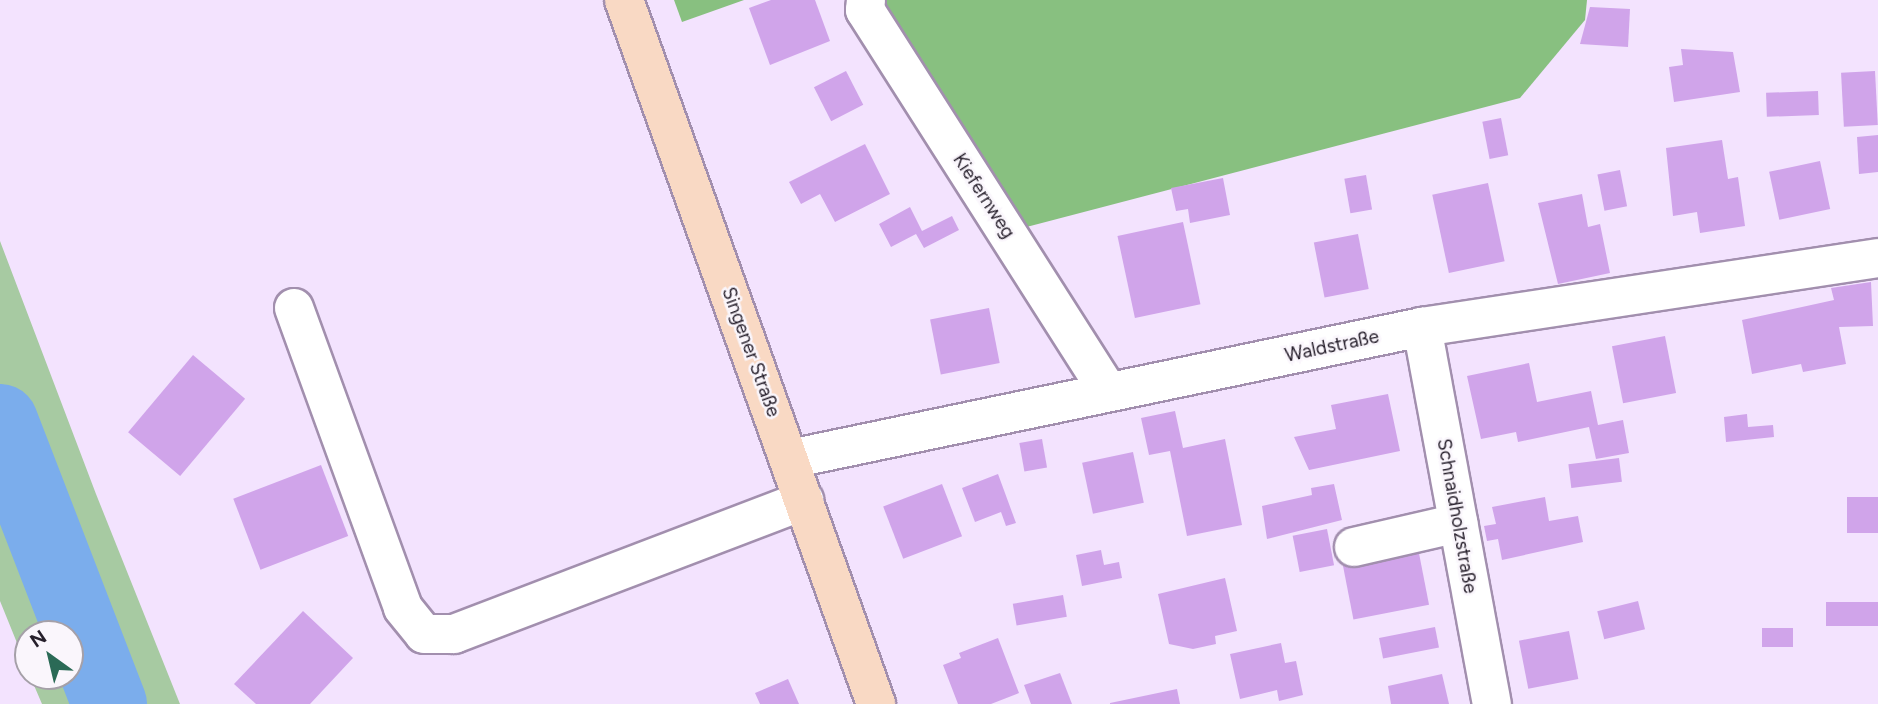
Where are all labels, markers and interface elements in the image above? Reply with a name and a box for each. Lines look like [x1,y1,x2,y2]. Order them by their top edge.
street label: Kiefernweg [948,149,1020,243]
street label: Singener Straße [717,284,785,420]
street label: Waldstraße [1283,325,1381,367]
street label: Schnaidholzstraße [1432,437,1482,595]
north arrow [14,620,84,690]
text: N [26,625,51,652]

